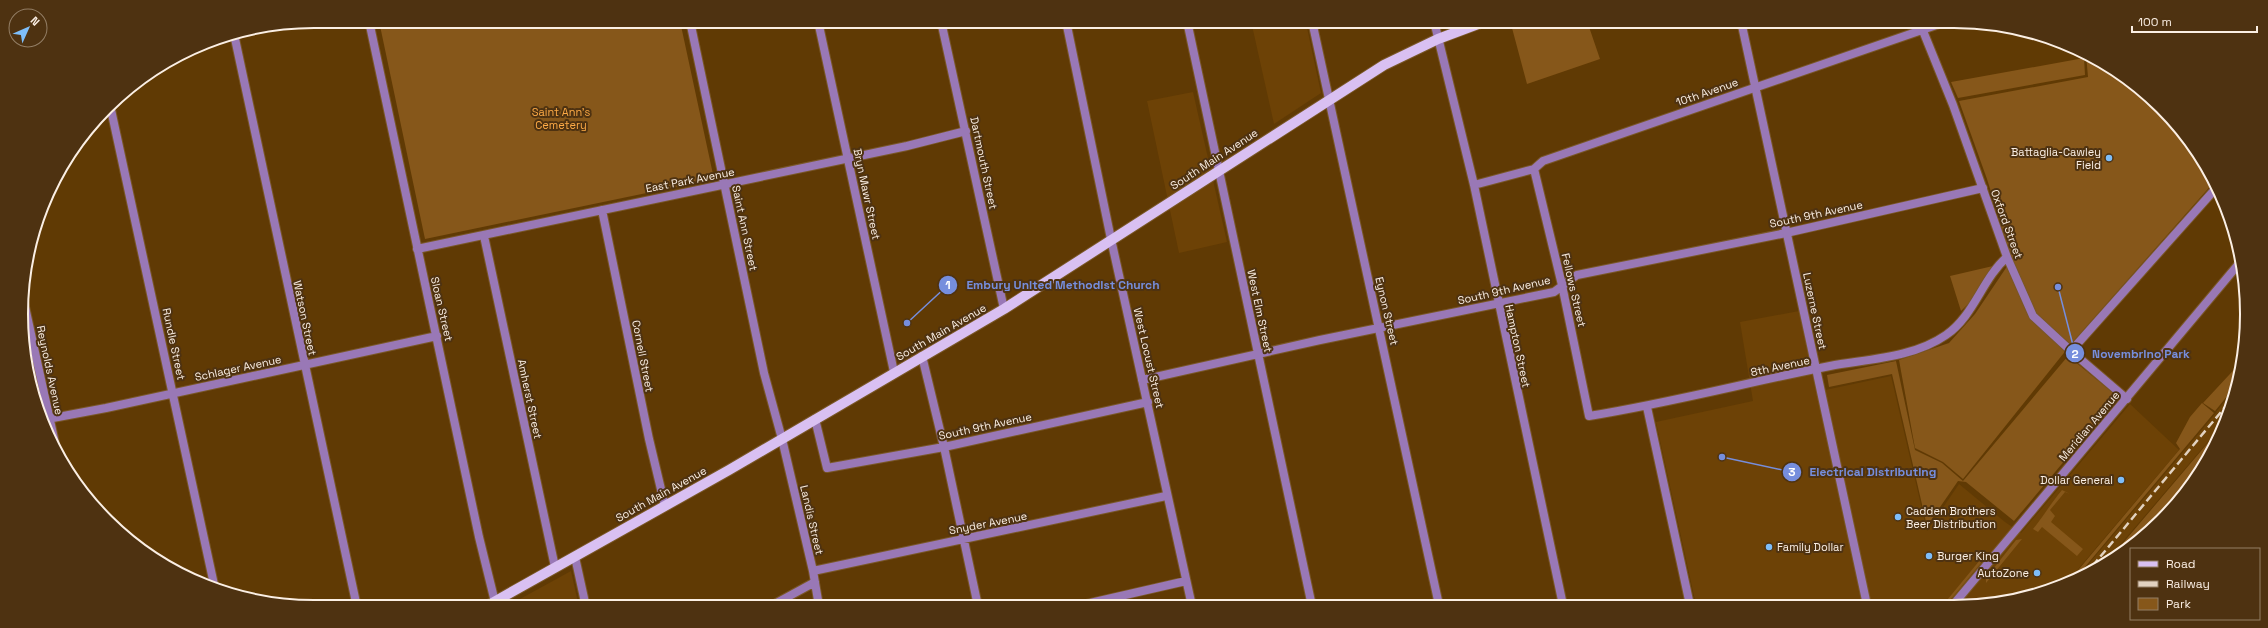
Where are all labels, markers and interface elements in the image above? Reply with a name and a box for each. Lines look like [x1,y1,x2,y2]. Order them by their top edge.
north arrow [8,8,48,48]
scale bar [2132,8,2257,34]
text: N [28,13,43,28]
text: 100 m [2138,14,2172,30]
street label: 10th Avenue [1674,75,1740,109]
park label: Saint Ann's Cemetery [532,105,591,132]
street label: Dartmouth Street [967,116,1001,210]
street label: South Main Avenue [1168,125,1260,193]
place label: Battaglia-Cawley Field [2011,145,2101,172]
street label: Bryn Mawr Street [850,147,884,241]
marker: Battaglia-Cawley Field [2104,153,2114,163]
street label: East Park Avenue [644,165,736,195]
street label: Saint Ann Street [729,184,761,272]
street label: Oxford Street [1988,187,2026,261]
street label: South 9th Avenue [1768,197,1864,231]
street label: Fellows Street [1559,252,1589,328]
street label: West Elm Street [1244,268,1276,354]
street label: Luzerne Street [1800,271,1830,351]
street label: South 9th Avenue [1456,272,1552,308]
callout: Embury United Methodist Church [938,273,1167,297]
street label: Sloan Street [428,275,456,343]
street label: Eynon Street [1372,275,1402,347]
text: 1 [945,277,951,293]
text: Embury United Methodist Church [966,277,1160,293]
street label: Watson Street [290,279,320,357]
street label: South Main Avenue [893,301,989,363]
street label: Hampton Street [1502,303,1534,389]
street label: West Locust Street [1131,306,1167,410]
street label: Rundle Street [160,307,188,381]
street label: Cornell Street [629,319,657,393]
street label: Reynolds Avenue [34,324,66,416]
callout: Novembrino Park [2065,341,2198,365]
text: 2 [2071,346,2079,362]
text: Novembrino Park [2092,346,2190,362]
street label: Schlager Avenue [193,352,283,384]
street label: 8th Avenue [1749,353,1811,379]
street label: Amherst Street [515,358,545,440]
street label: Meridian Avenue [2056,388,2122,464]
street label: South 9th Avenue [937,409,1033,443]
callout: Electrical Distributing [1782,460,1944,484]
street label: South Main Avenue [613,463,709,525]
text: 3 [1788,464,1796,480]
text: Electrical Distributing [1810,464,1936,480]
place label: Dollar General [2040,473,2113,487]
marker: Dollar General [2116,475,2126,485]
street label: Landis Street [797,484,827,556]
place label: Cadden Brothers Beer Distribution [1906,504,1996,531]
street label: Snyder Avenue [948,509,1028,537]
marker: Cadden Brothers Beer Distribution [1893,512,1903,522]
place label: Family Dollar [1777,540,1844,554]
marker: Family Dollar [1764,542,1774,552]
legend [2130,548,2260,620]
place label: Burger King [1937,549,1999,563]
marker: Burger King [1924,551,1934,561]
text: Road [2166,556,2195,572]
place label: AutoZone [1977,566,2029,580]
marker: AutoZone [2032,568,2042,578]
text: Railway [2166,576,2210,592]
text: Park [2166,596,2191,612]

